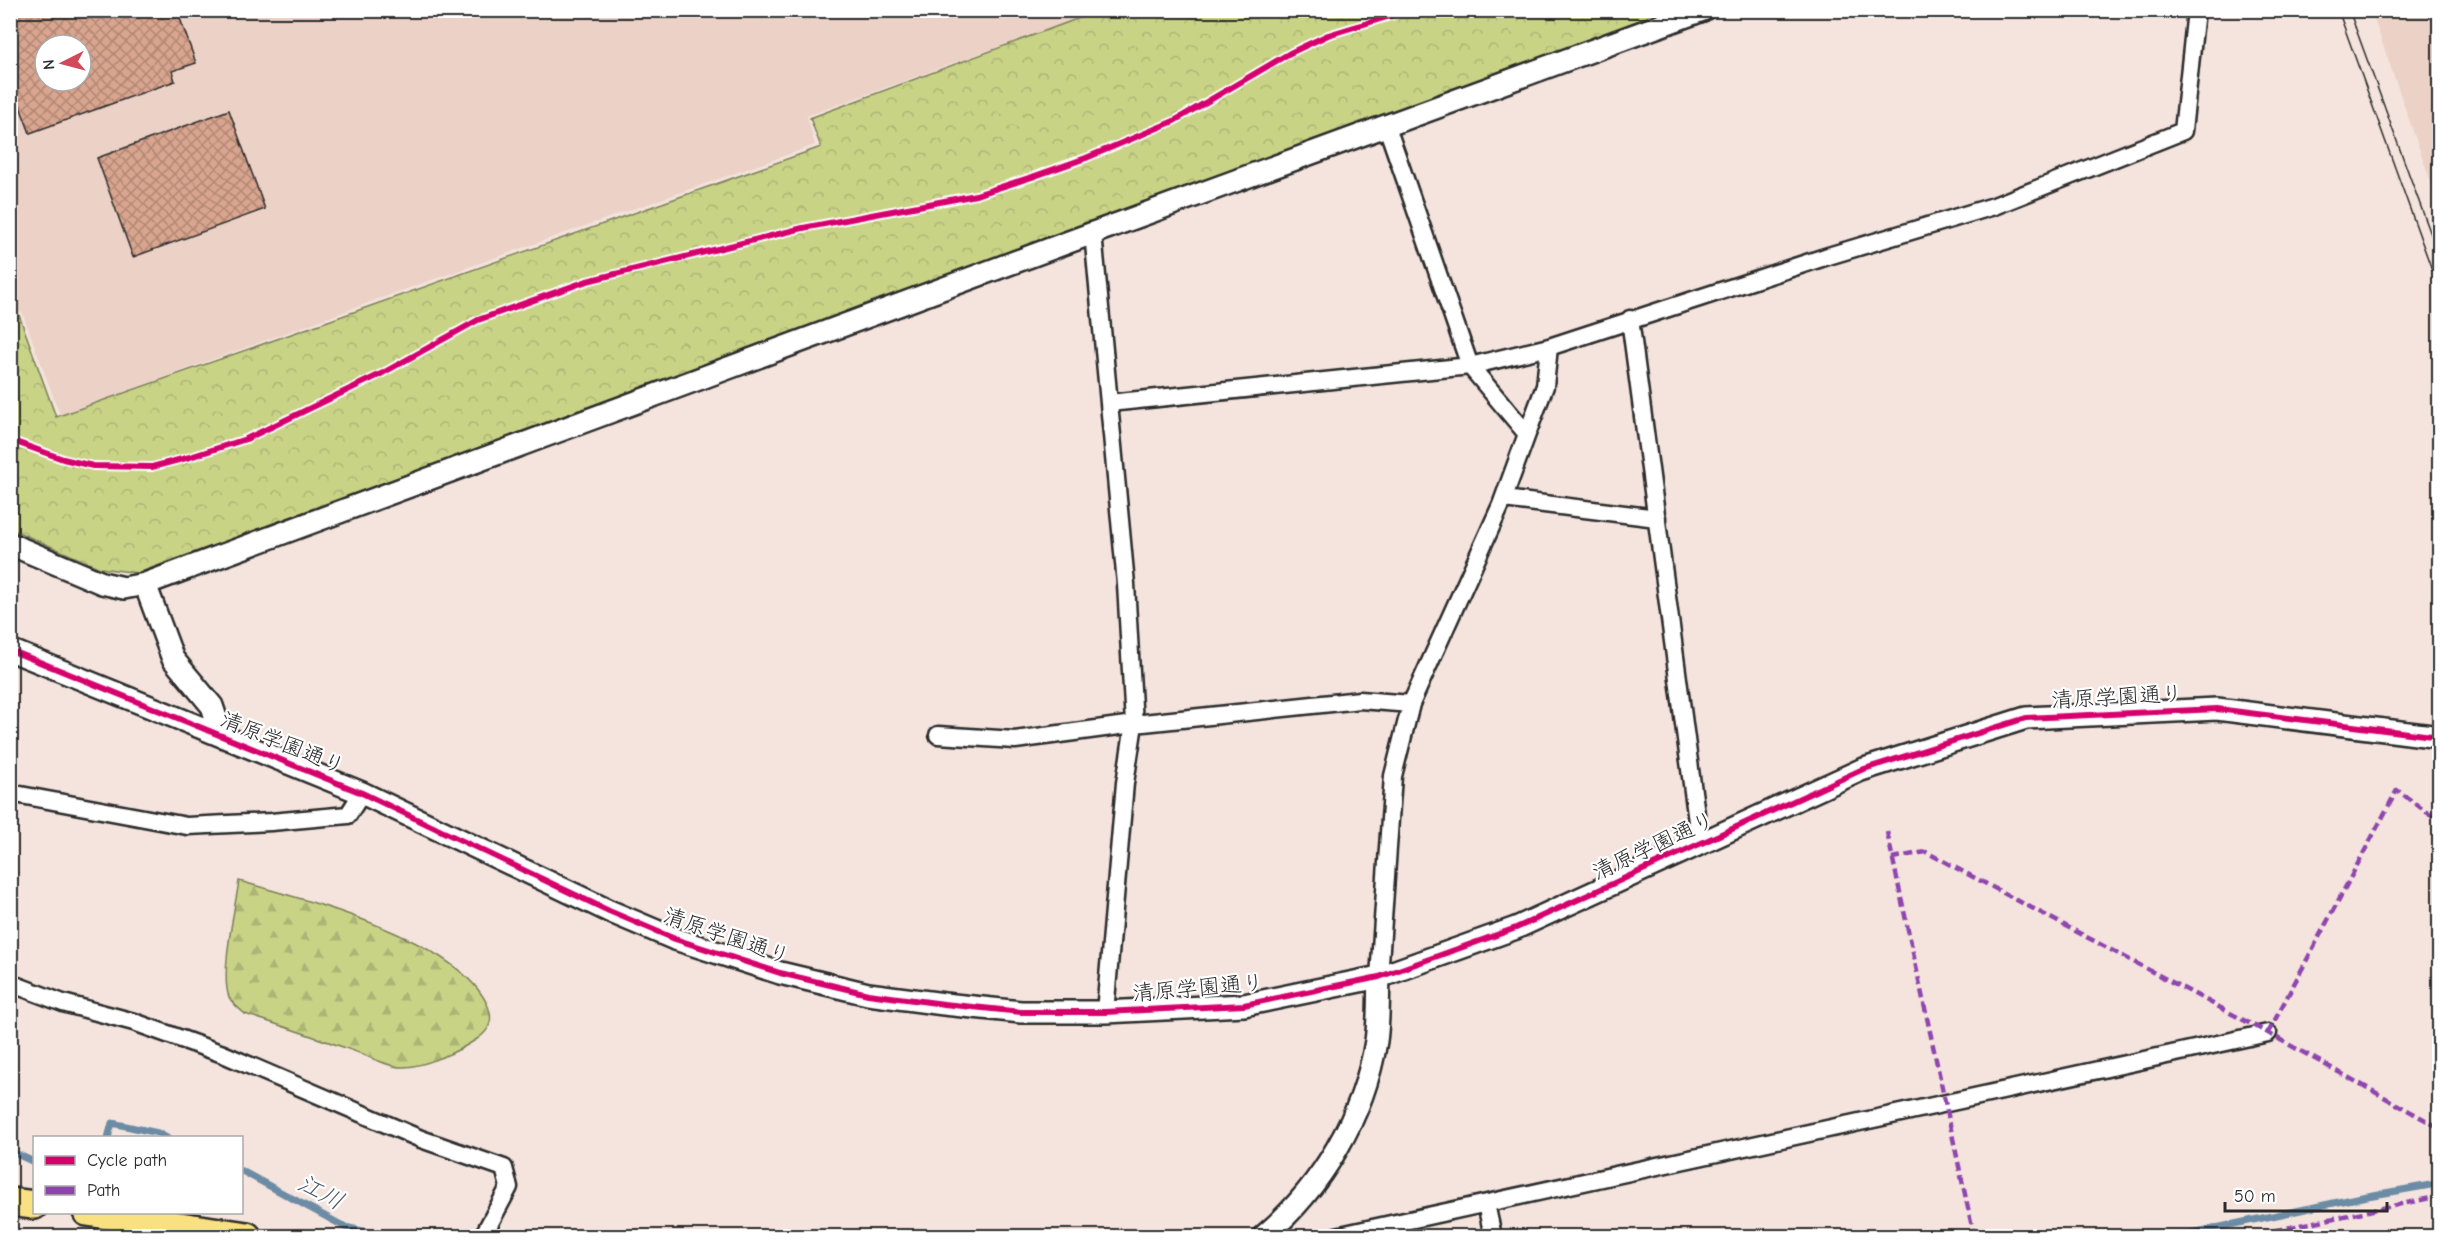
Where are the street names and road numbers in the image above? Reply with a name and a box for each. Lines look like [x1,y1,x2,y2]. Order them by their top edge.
street label: 清原学園通り [2050,681,2184,713]
street label: 清原学園通り [217,706,349,780]
street label: 清原学園通り [1588,806,1719,886]
street label: 清原学園通り [660,902,793,970]
street label: 清原学園通り [1131,969,1265,1007]

